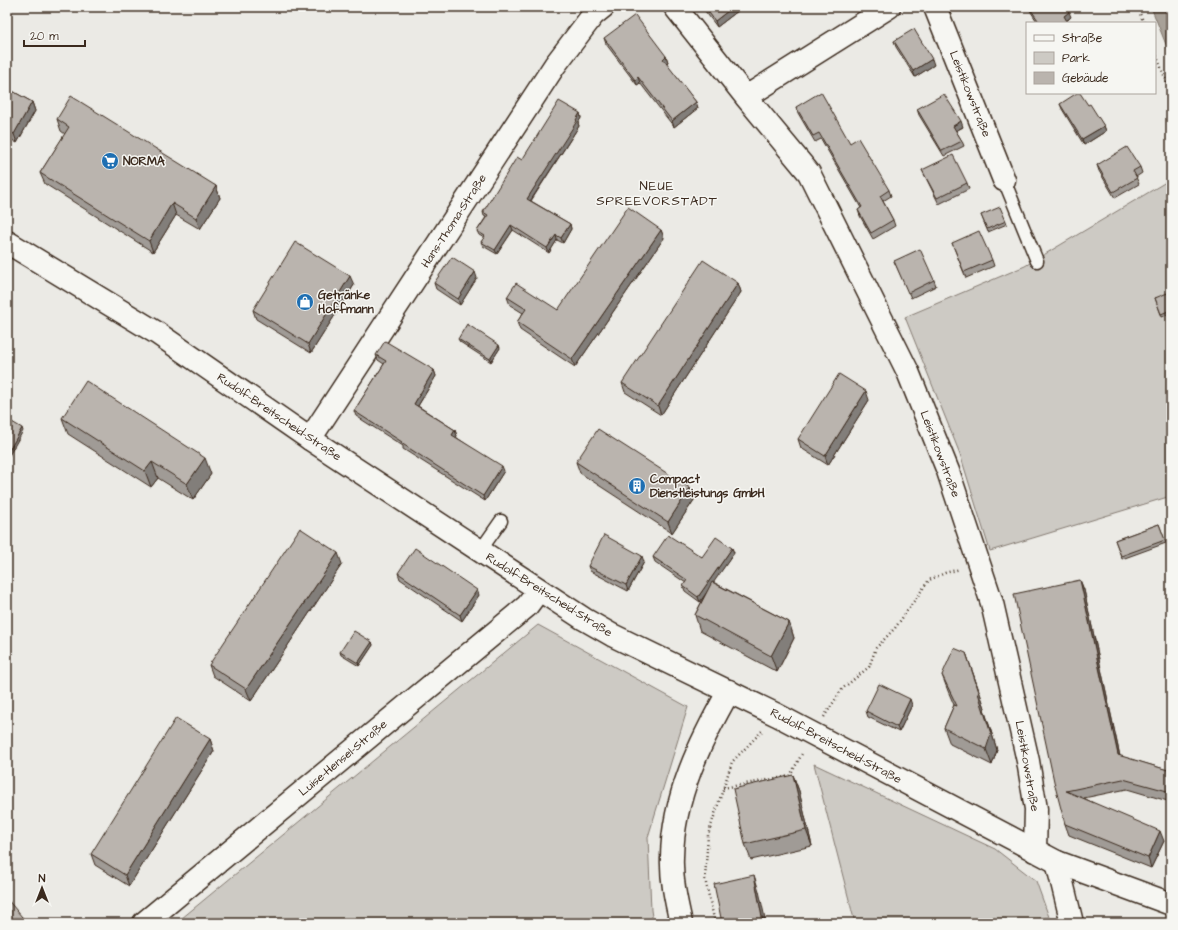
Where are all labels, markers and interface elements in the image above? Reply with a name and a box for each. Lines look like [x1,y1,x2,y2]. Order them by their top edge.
scale bar [24,22,85,48]
legend [1026,22,1156,94]
text: 20 m [30,28,59,45]
text: Straße [1062,30,1103,47]
street label: Leistikowstraße [945,48,995,140]
text: Park [1062,50,1090,67]
text: Gebäude [1062,70,1109,87]
supermarket icon: NORMA [100,151,120,171]
place label: NORMA [123,153,165,170]
street label: Hans-Thoma-Straße [417,170,491,271]
district label: NEUE SPREEVORSTADT [596,177,718,210]
place label: Getränke Hoffmann [318,287,374,318]
shop icon: Getränke Hoffmann [295,292,315,312]
street label: Rudolf-Breitscheid-Straße [213,369,345,465]
street label: Leistikowstraße [916,408,965,500]
place label: Compact Dienstleistungs GmbH [650,471,766,504]
building icon: Compact Dienstleistungs GmbH [627,476,647,496]
street label: Rudolf-Breitscheid-Straße [482,549,616,641]
street label: Rudolf-Breitscheid-Straße [767,704,905,788]
street label: Luise-Hensel-Straße [295,716,391,800]
street label: Leistikowstraße [1011,719,1043,813]
north arrow [22,868,62,908]
text: N [39,871,46,886]

